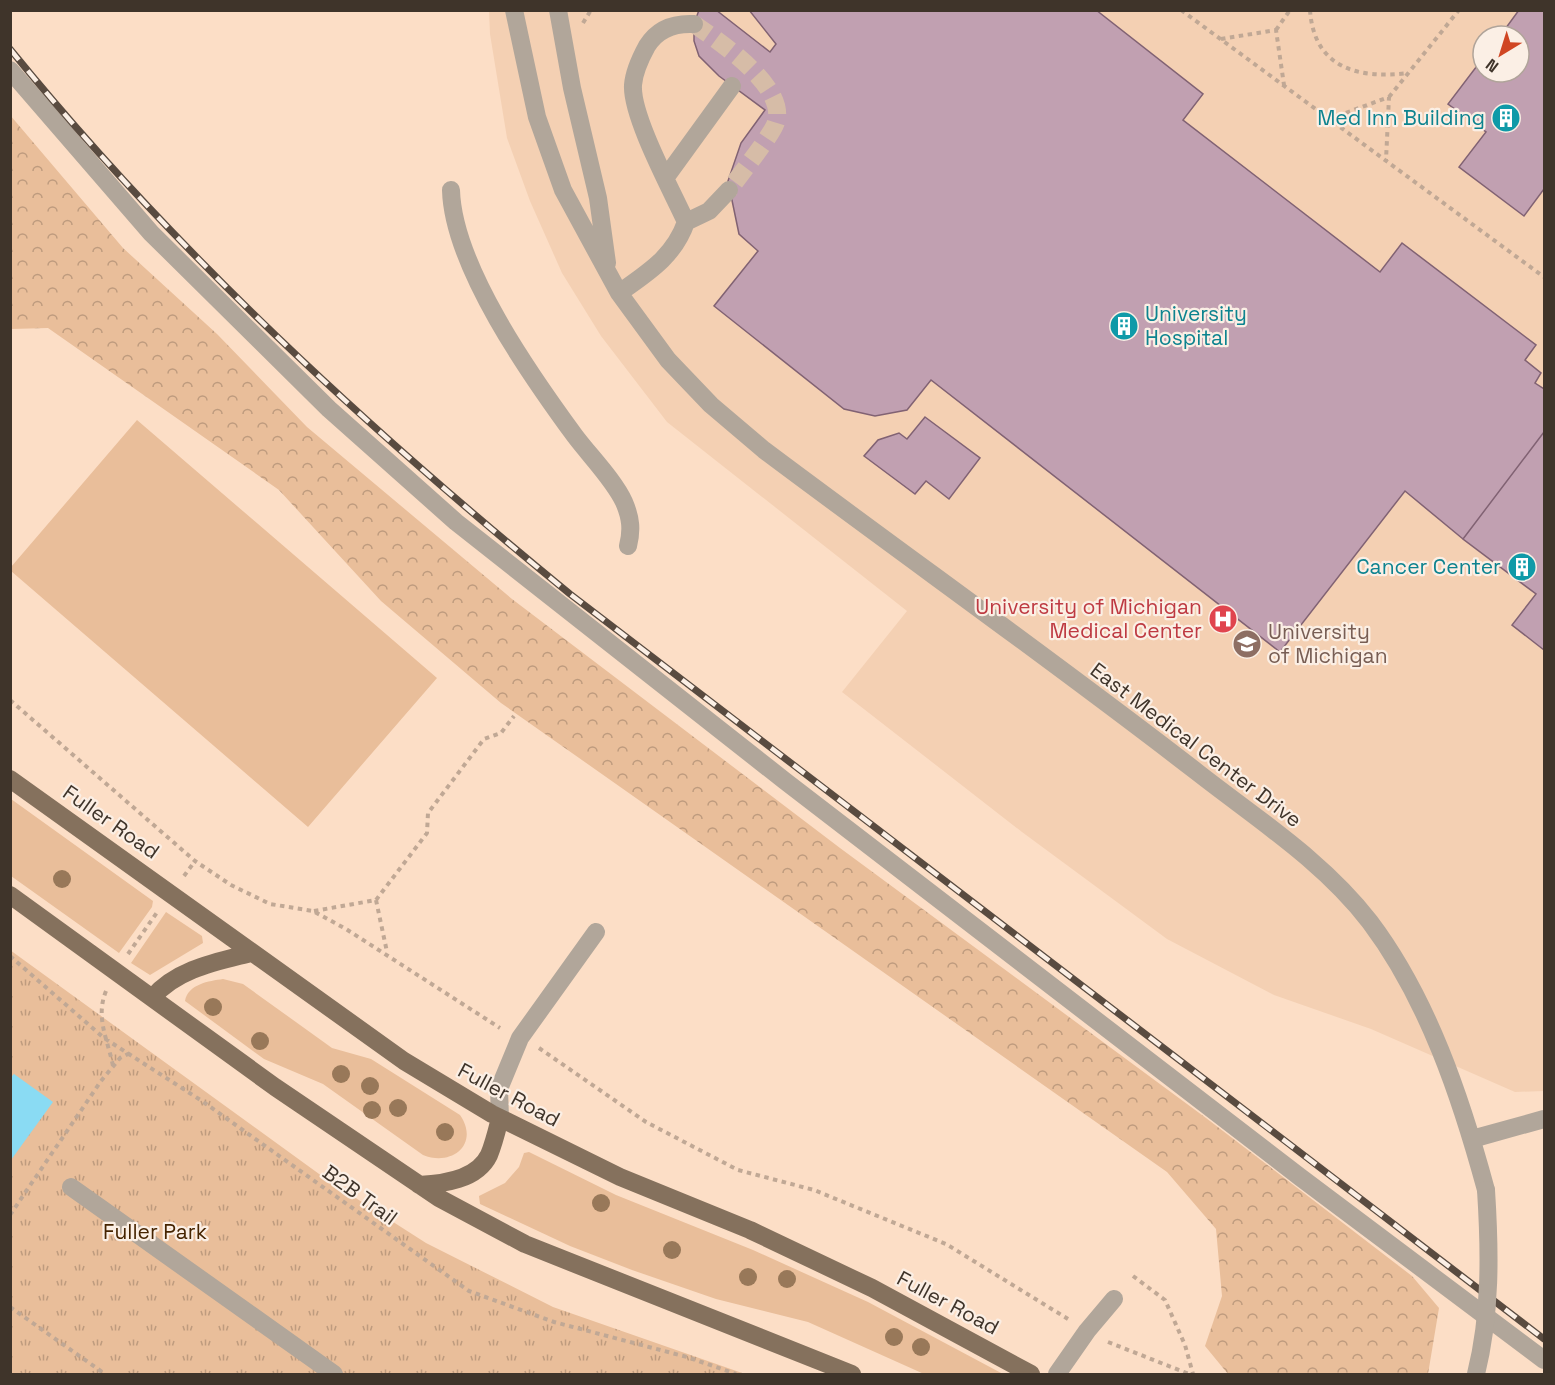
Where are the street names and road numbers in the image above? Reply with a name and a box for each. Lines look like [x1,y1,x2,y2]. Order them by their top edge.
street label: East Medical Center Drive [1085,656,1307,833]
street label: Fuller Road [58,778,165,865]
street label: Fuller Road [454,1056,565,1133]
street label: B2B Trail [318,1158,403,1231]
street label: Fuller Road [893,1264,1004,1341]

